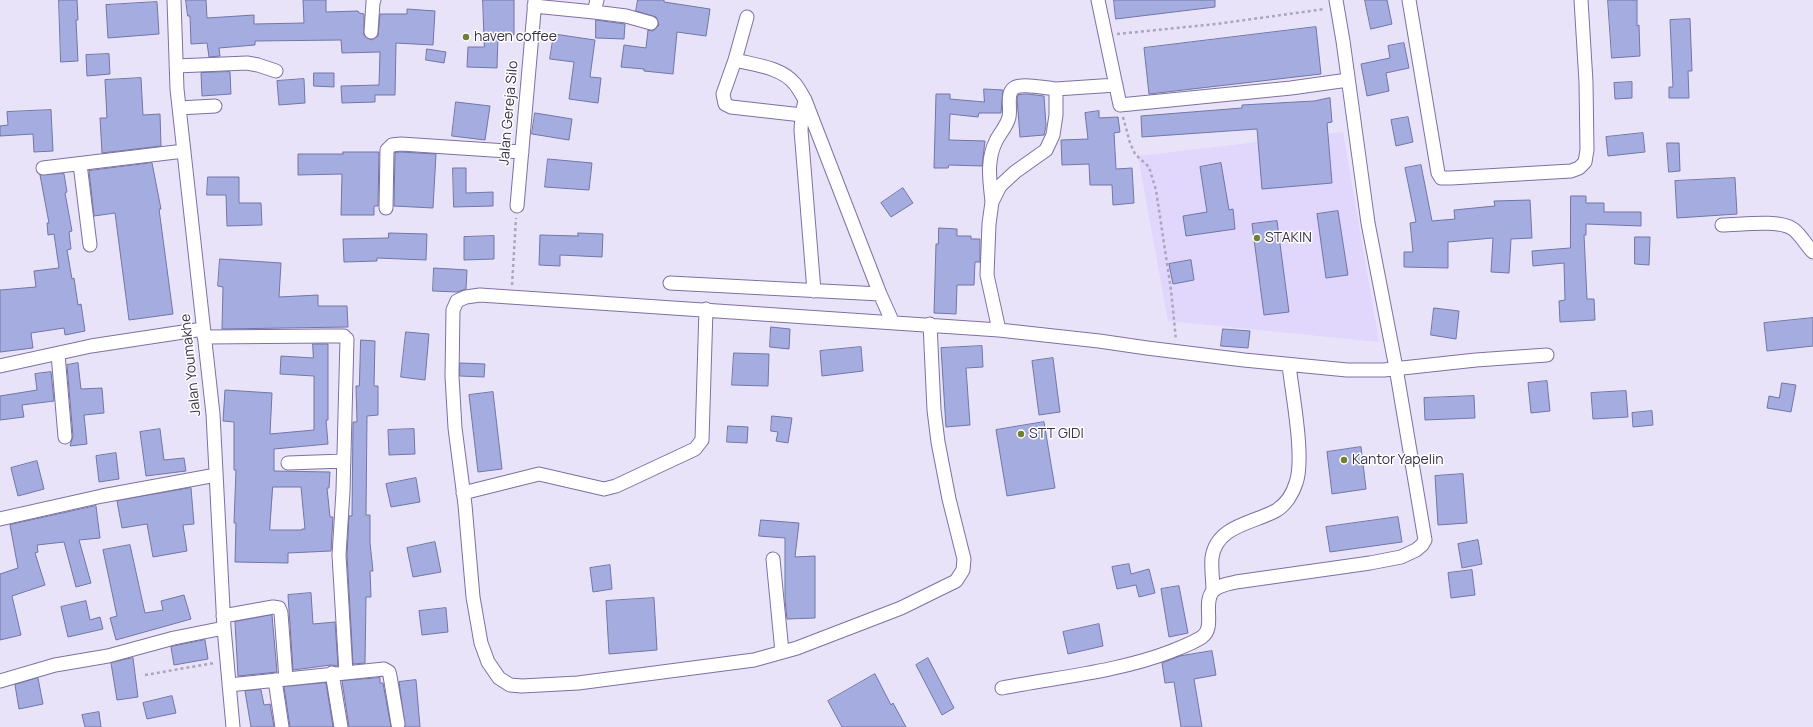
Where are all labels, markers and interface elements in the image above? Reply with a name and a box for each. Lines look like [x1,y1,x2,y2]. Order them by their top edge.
place label: haven coffee [474,29,557,45]
marker: haven coffee [461,32,471,42]
street label: Jalan Gereja Silo [496,60,522,166]
place label: STAKIN [1265,230,1312,246]
marker: STAKIN [1252,233,1262,243]
street label: Jalan Youmakhe [177,313,205,417]
place label: STT GIDI [1029,426,1084,442]
marker: STT GIDI [1016,429,1026,439]
place label: Kantor Yapelin [1352,452,1444,468]
marker: Kantor Yapelin [1339,455,1349,465]

